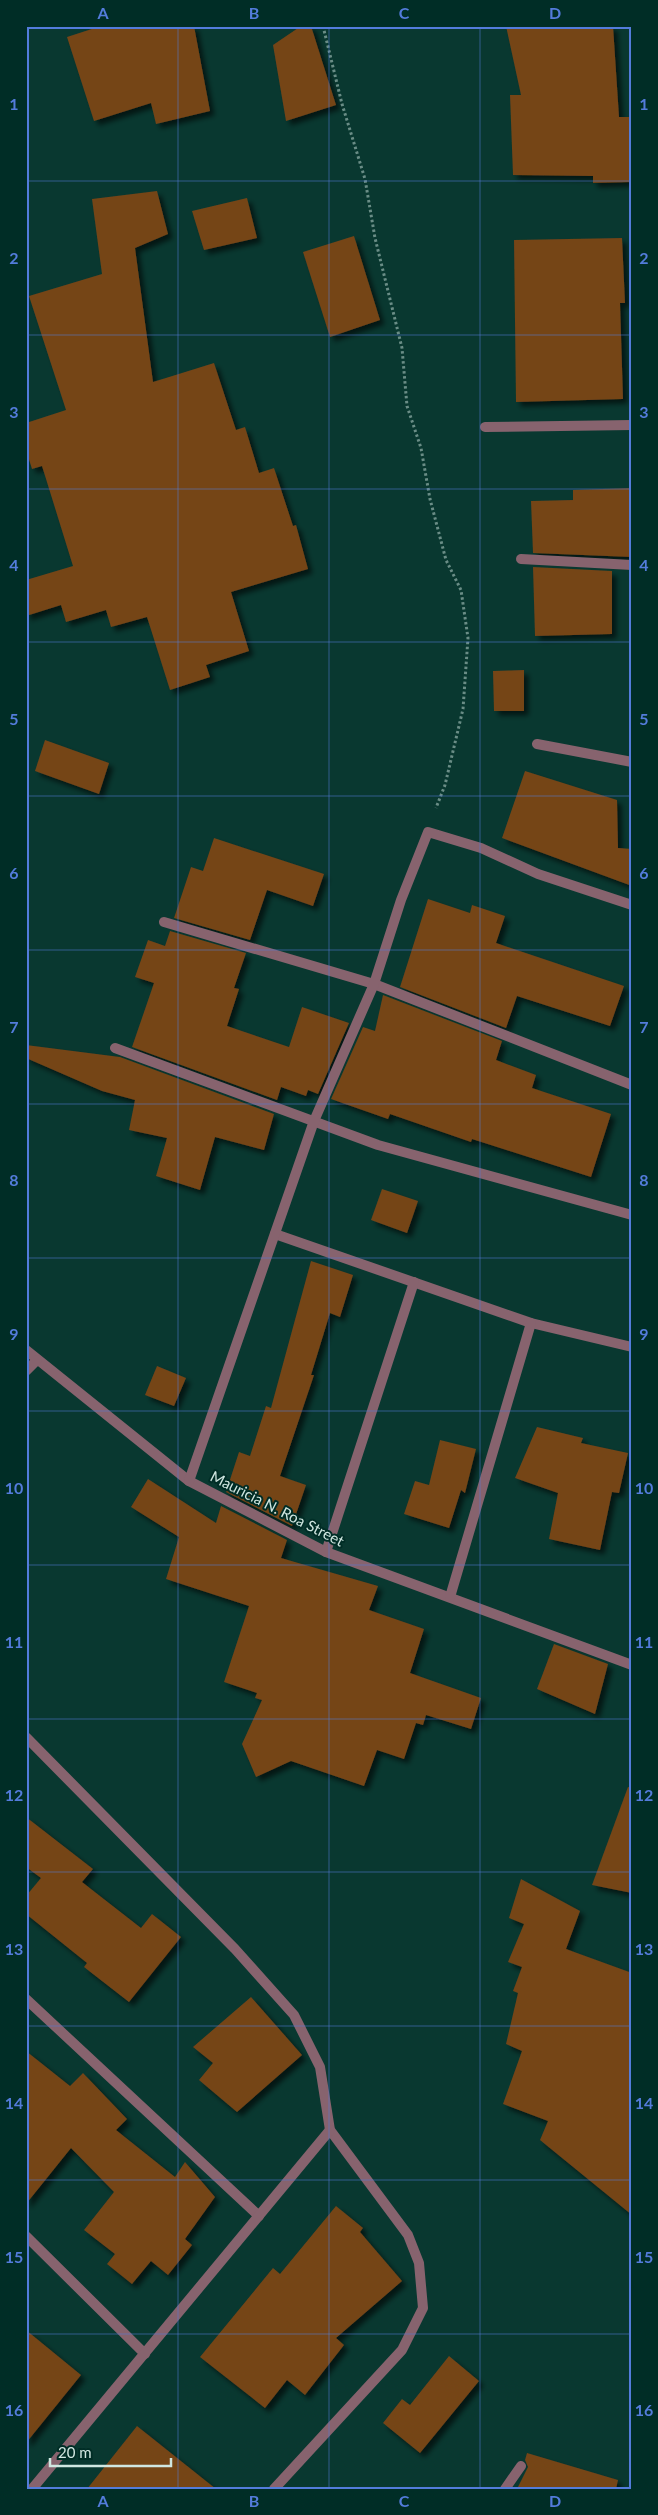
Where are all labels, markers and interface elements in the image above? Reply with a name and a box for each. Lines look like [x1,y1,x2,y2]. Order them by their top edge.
text: A [96,3,109,22]
text: B [249,3,259,22]
text: C [399,3,410,22]
text: D [549,3,561,22]
text: 1 [9,94,19,113]
text: 1 [639,94,649,113]
text: 2 [9,248,19,267]
text: 2 [639,248,649,267]
text: 3 [9,402,19,421]
text: 3 [639,402,649,421]
text: 4 [9,555,19,574]
text: 4 [639,555,649,574]
text: 5 [9,709,19,728]
text: 5 [639,709,649,728]
text: 6 [9,863,19,882]
text: 6 [639,863,649,882]
text: 7 [9,1017,19,1036]
text: 7 [639,1017,649,1036]
text: 8 [9,1170,19,1189]
text: 8 [639,1170,649,1189]
text: 9 [9,1324,19,1343]
text: 9 [639,1324,649,1343]
street label: Mauricia N. Roa Street [208,1467,348,1550]
text: 10 [5,1478,23,1497]
text: 10 [635,1478,653,1497]
text: 11 [5,1632,23,1651]
text: 11 [635,1632,653,1651]
text: 12 [5,1785,23,1804]
text: 12 [635,1785,653,1804]
text: 13 [5,1939,23,1958]
text: 13 [635,1939,653,1958]
text: 14 [5,2093,23,2112]
text: 14 [635,2093,653,2112]
text: 15 [5,2247,23,2266]
text: 15 [635,2247,653,2266]
text: 16 [5,2400,23,2419]
text: 16 [635,2400,653,2419]
scale bar [50,2435,171,2467]
text: 20 m [58,2443,92,2461]
text: A [96,2491,109,2510]
text: B [249,2491,259,2510]
text: C [399,2491,410,2510]
text: D [549,2491,561,2510]

